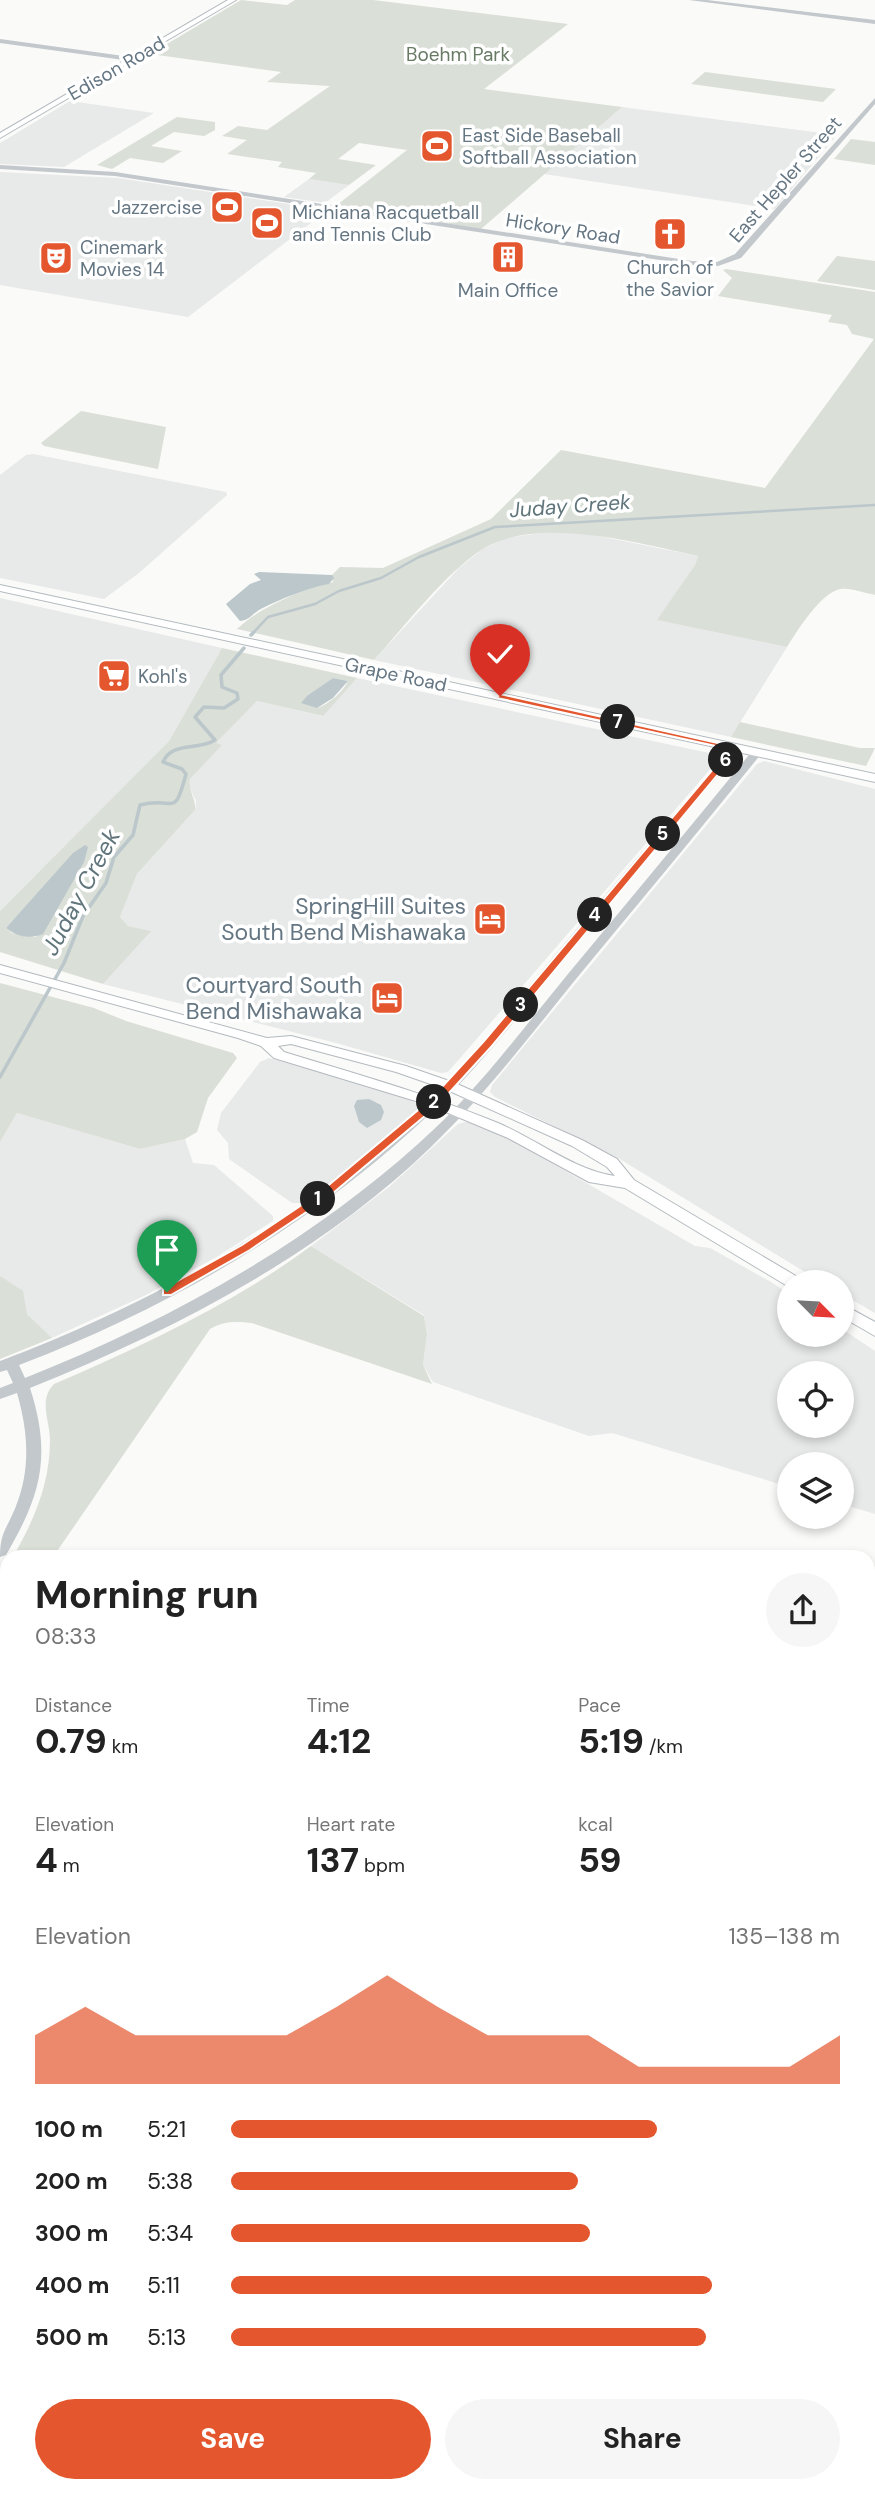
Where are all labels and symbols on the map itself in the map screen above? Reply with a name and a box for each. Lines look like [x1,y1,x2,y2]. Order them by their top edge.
street label: Edison Road [63,31,169,106]
park label: Boehm Park [406,42,510,67]
street label: East Hepler Street [724,111,847,248]
place label: East Side Baseball Softball Association [462,123,637,170]
sports icon: East Side Baseball Softball Association [418,127,456,165]
sports icon: Jazzercise [208,188,246,226]
place label: Jazzercise [112,195,202,220]
place label: Michiana Racquetball and Tennis Club [292,200,479,247]
sports icon: Michiana Racquetball and Tennis Club [248,204,286,242]
street label: Hickory Road [504,207,622,250]
church icon: Church of the Savior [651,215,689,253]
place label: Cinemark Movies 14 [80,235,164,282]
building icon: Main Office [489,238,527,276]
theatre icon: Cinemark Movies 14 [37,239,75,277]
place label: Church of the Savior [626,255,714,302]
place label: Main Office [458,278,558,303]
water label: Juday Creek [508,488,632,524]
pin [470,624,530,696]
street label: Grape Road [343,651,449,698]
supermarket icon: Kohl's [95,657,133,695]
place label: Kohl's [138,664,187,689]
pin: 7 [600,704,636,740]
pin: 6 [708,742,744,778]
pin: 5 [646,816,680,852]
water label: Juday Creek [34,823,127,960]
place label: SpringHill Suites South Bend Mishawaka [221,891,466,947]
pin: 4 [578,898,612,932]
hotel icon: SpringHill Suites South Bend Mishawaka [471,900,509,938]
place label: Courtyard South Bend Mishawaka [186,970,362,1026]
hotel icon: Courtyard South Bend Mishawaka [368,979,406,1017]
pin: 3 [504,988,538,1023]
pin: 2 [416,1084,452,1120]
pin: 1 [300,1182,336,1216]
pin [137,1220,197,1292]
north arrow [777,1270,854,1348]

